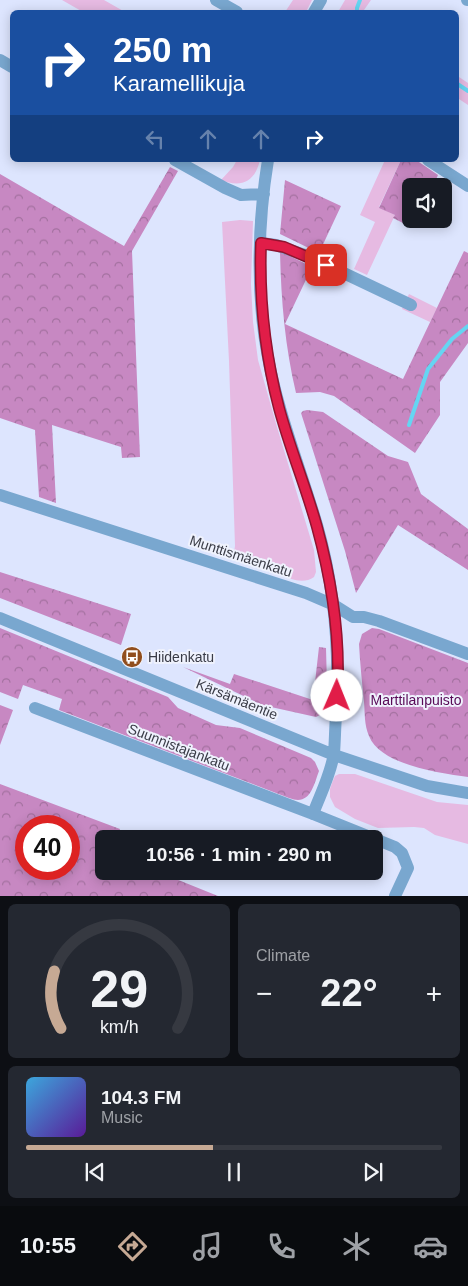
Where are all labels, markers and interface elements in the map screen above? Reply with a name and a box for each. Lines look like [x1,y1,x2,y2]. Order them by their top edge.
icon: right [30,30,95,95]
text: 250 m [113,30,212,69]
text: Karamellikuja [113,71,245,96]
icon: left [141,125,169,153]
icon: ahead [194,125,222,153]
icon: ahead [247,125,275,153]
icon: right [300,125,328,153]
map controls [402,178,452,228]
button: sound [402,178,452,228]
pin [305,244,347,286]
icon: arrive [312,251,340,279]
street label: Munttismäenkatu [188,532,294,580]
bus stop icon: Hiidenkatu [120,645,144,669]
place label: Hiidenkatu [148,649,214,665]
position arrow [310,669,362,721]
street label: Kärsämäentie [194,675,280,723]
park label: Marttilanpuisto [370,692,462,708]
street label: Suunnistajankatu [126,720,232,774]
speed limit sign: 40 [15,815,80,880]
text: 10:56 · 1 min · 290 m [146,844,332,865]
text: Climate [256,947,310,964]
text: 29 [90,960,148,1018]
text: 22° [320,972,378,1014]
text: − [256,978,272,1009]
text: + [426,978,442,1009]
text: km/h [100,1017,138,1037]
text: 104.3 FM [101,1087,181,1108]
text: Music [101,1109,143,1126]
icon: previous [81,1158,109,1186]
icon: pause [220,1158,248,1186]
icon: next [359,1158,387,1186]
icon: directions [115,1229,150,1264]
icon: music [190,1229,225,1264]
icon: phone [264,1229,299,1264]
icon: climate [339,1229,374,1264]
icon: car [413,1229,448,1264]
text: 10:55 [20,1233,76,1258]

